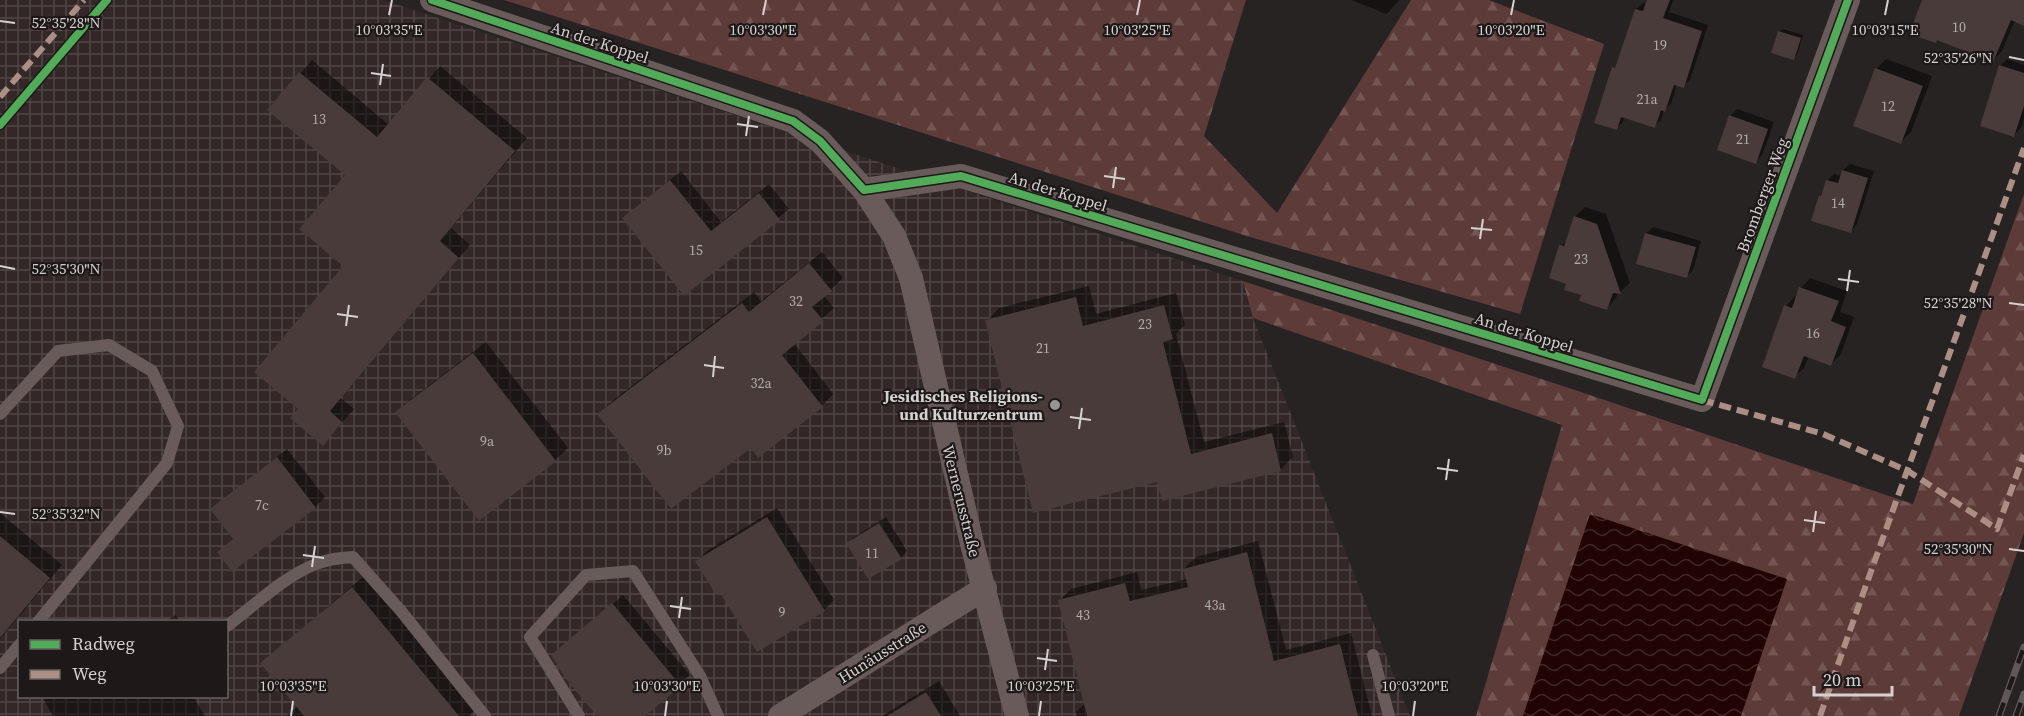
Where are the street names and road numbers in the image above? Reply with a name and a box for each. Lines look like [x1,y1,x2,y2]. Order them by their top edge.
street label: An der Koppel [548,16,652,68]
street label: Bromberger Weg [1731,134,1793,256]
street label: An der Koppel [1006,166,1110,216]
street label: An der Koppel [1472,307,1576,357]
street label: Wernerusstraße [937,443,987,559]
street label: Hunäusstraße [834,616,930,688]

